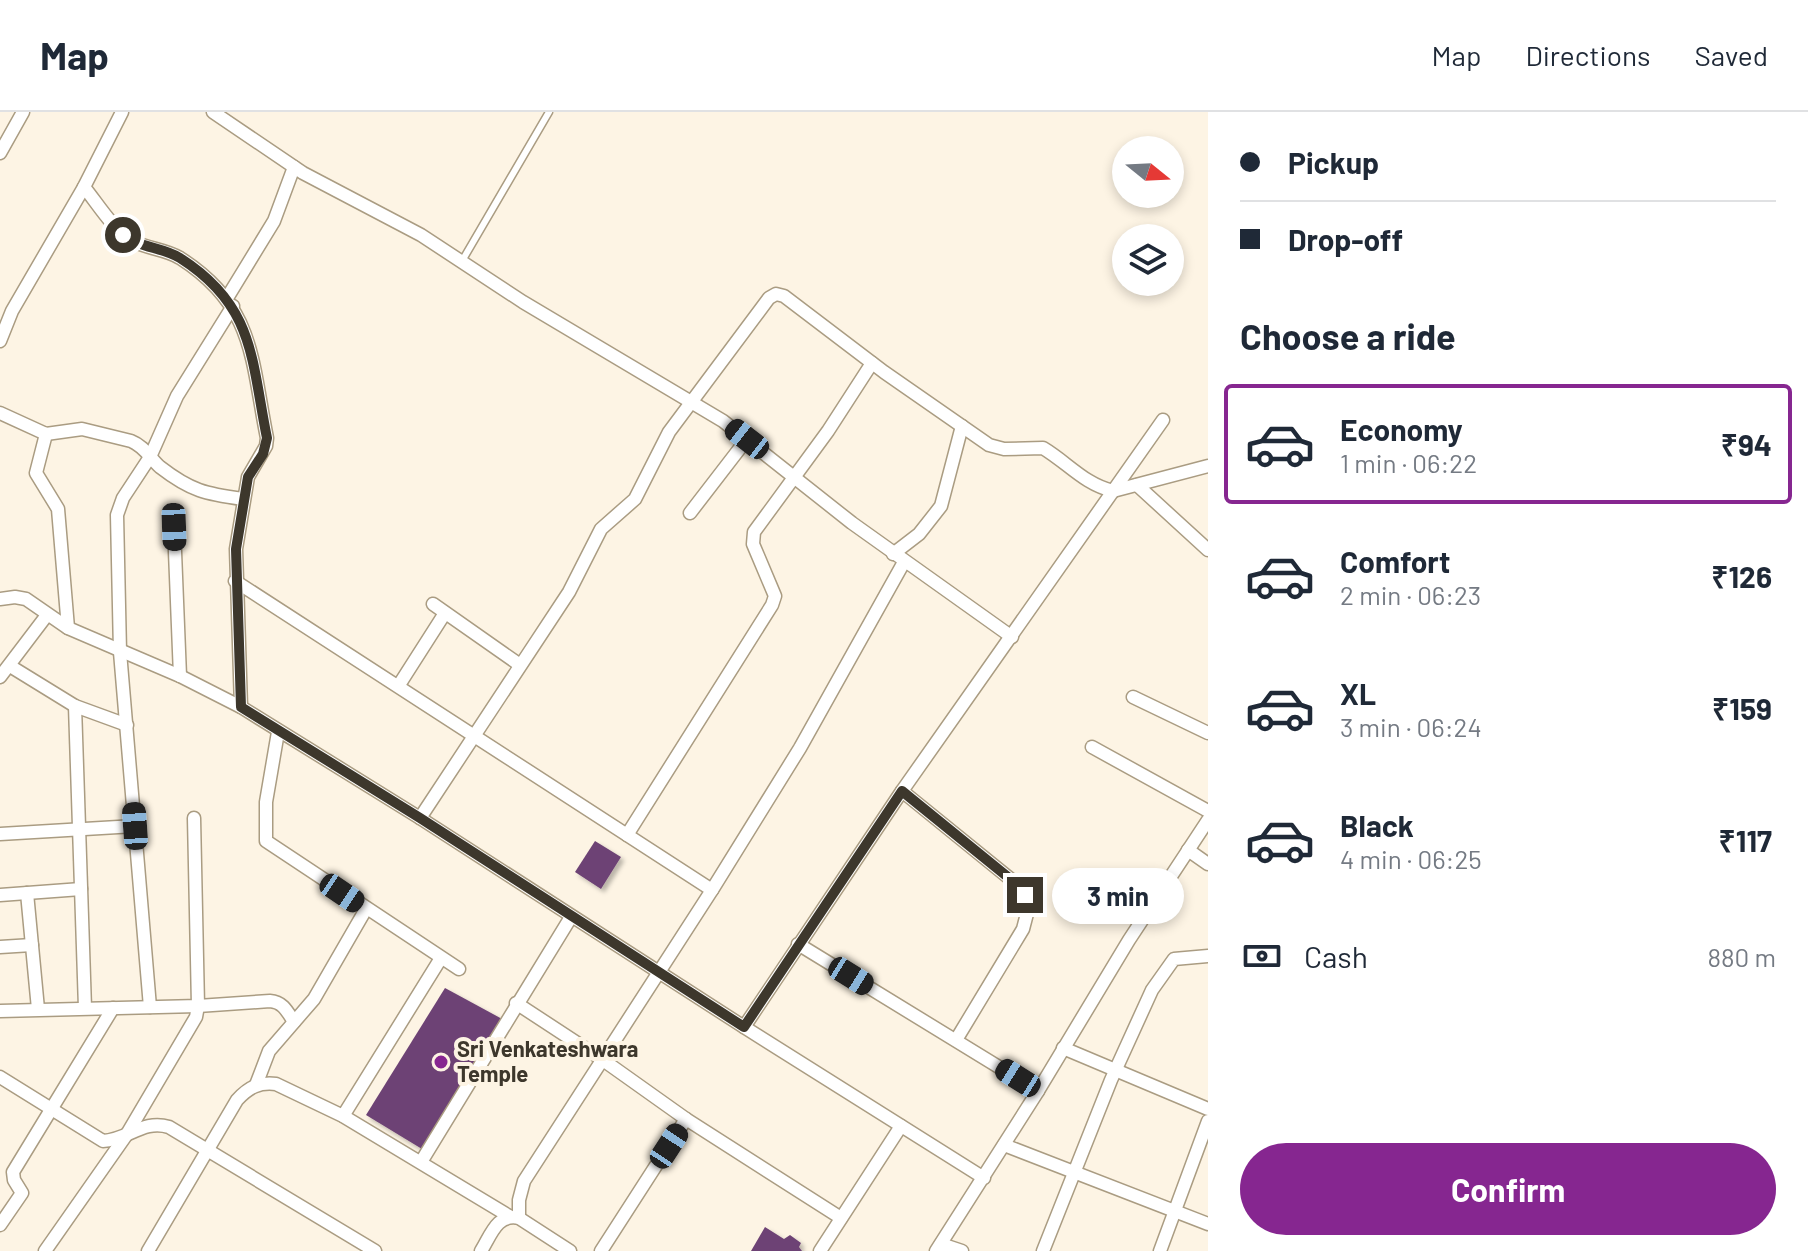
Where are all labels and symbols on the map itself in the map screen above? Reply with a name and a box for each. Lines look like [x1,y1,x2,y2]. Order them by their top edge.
north arrow [1112,136,1184,208]
route start [105,217,141,253]
car [721,415,773,463]
car [161,503,187,551]
car [121,801,149,851]
callout: 3 min [1053,867,1185,923]
car [315,870,369,916]
route end [1007,877,1043,913]
car [824,953,878,999]
place label: Sri Venkateshwara Temple [457,1035,638,1086]
marker: Sri Venkateshwara Temple [432,1053,450,1071]
car [991,1055,1045,1101]
car [646,1119,692,1173]

